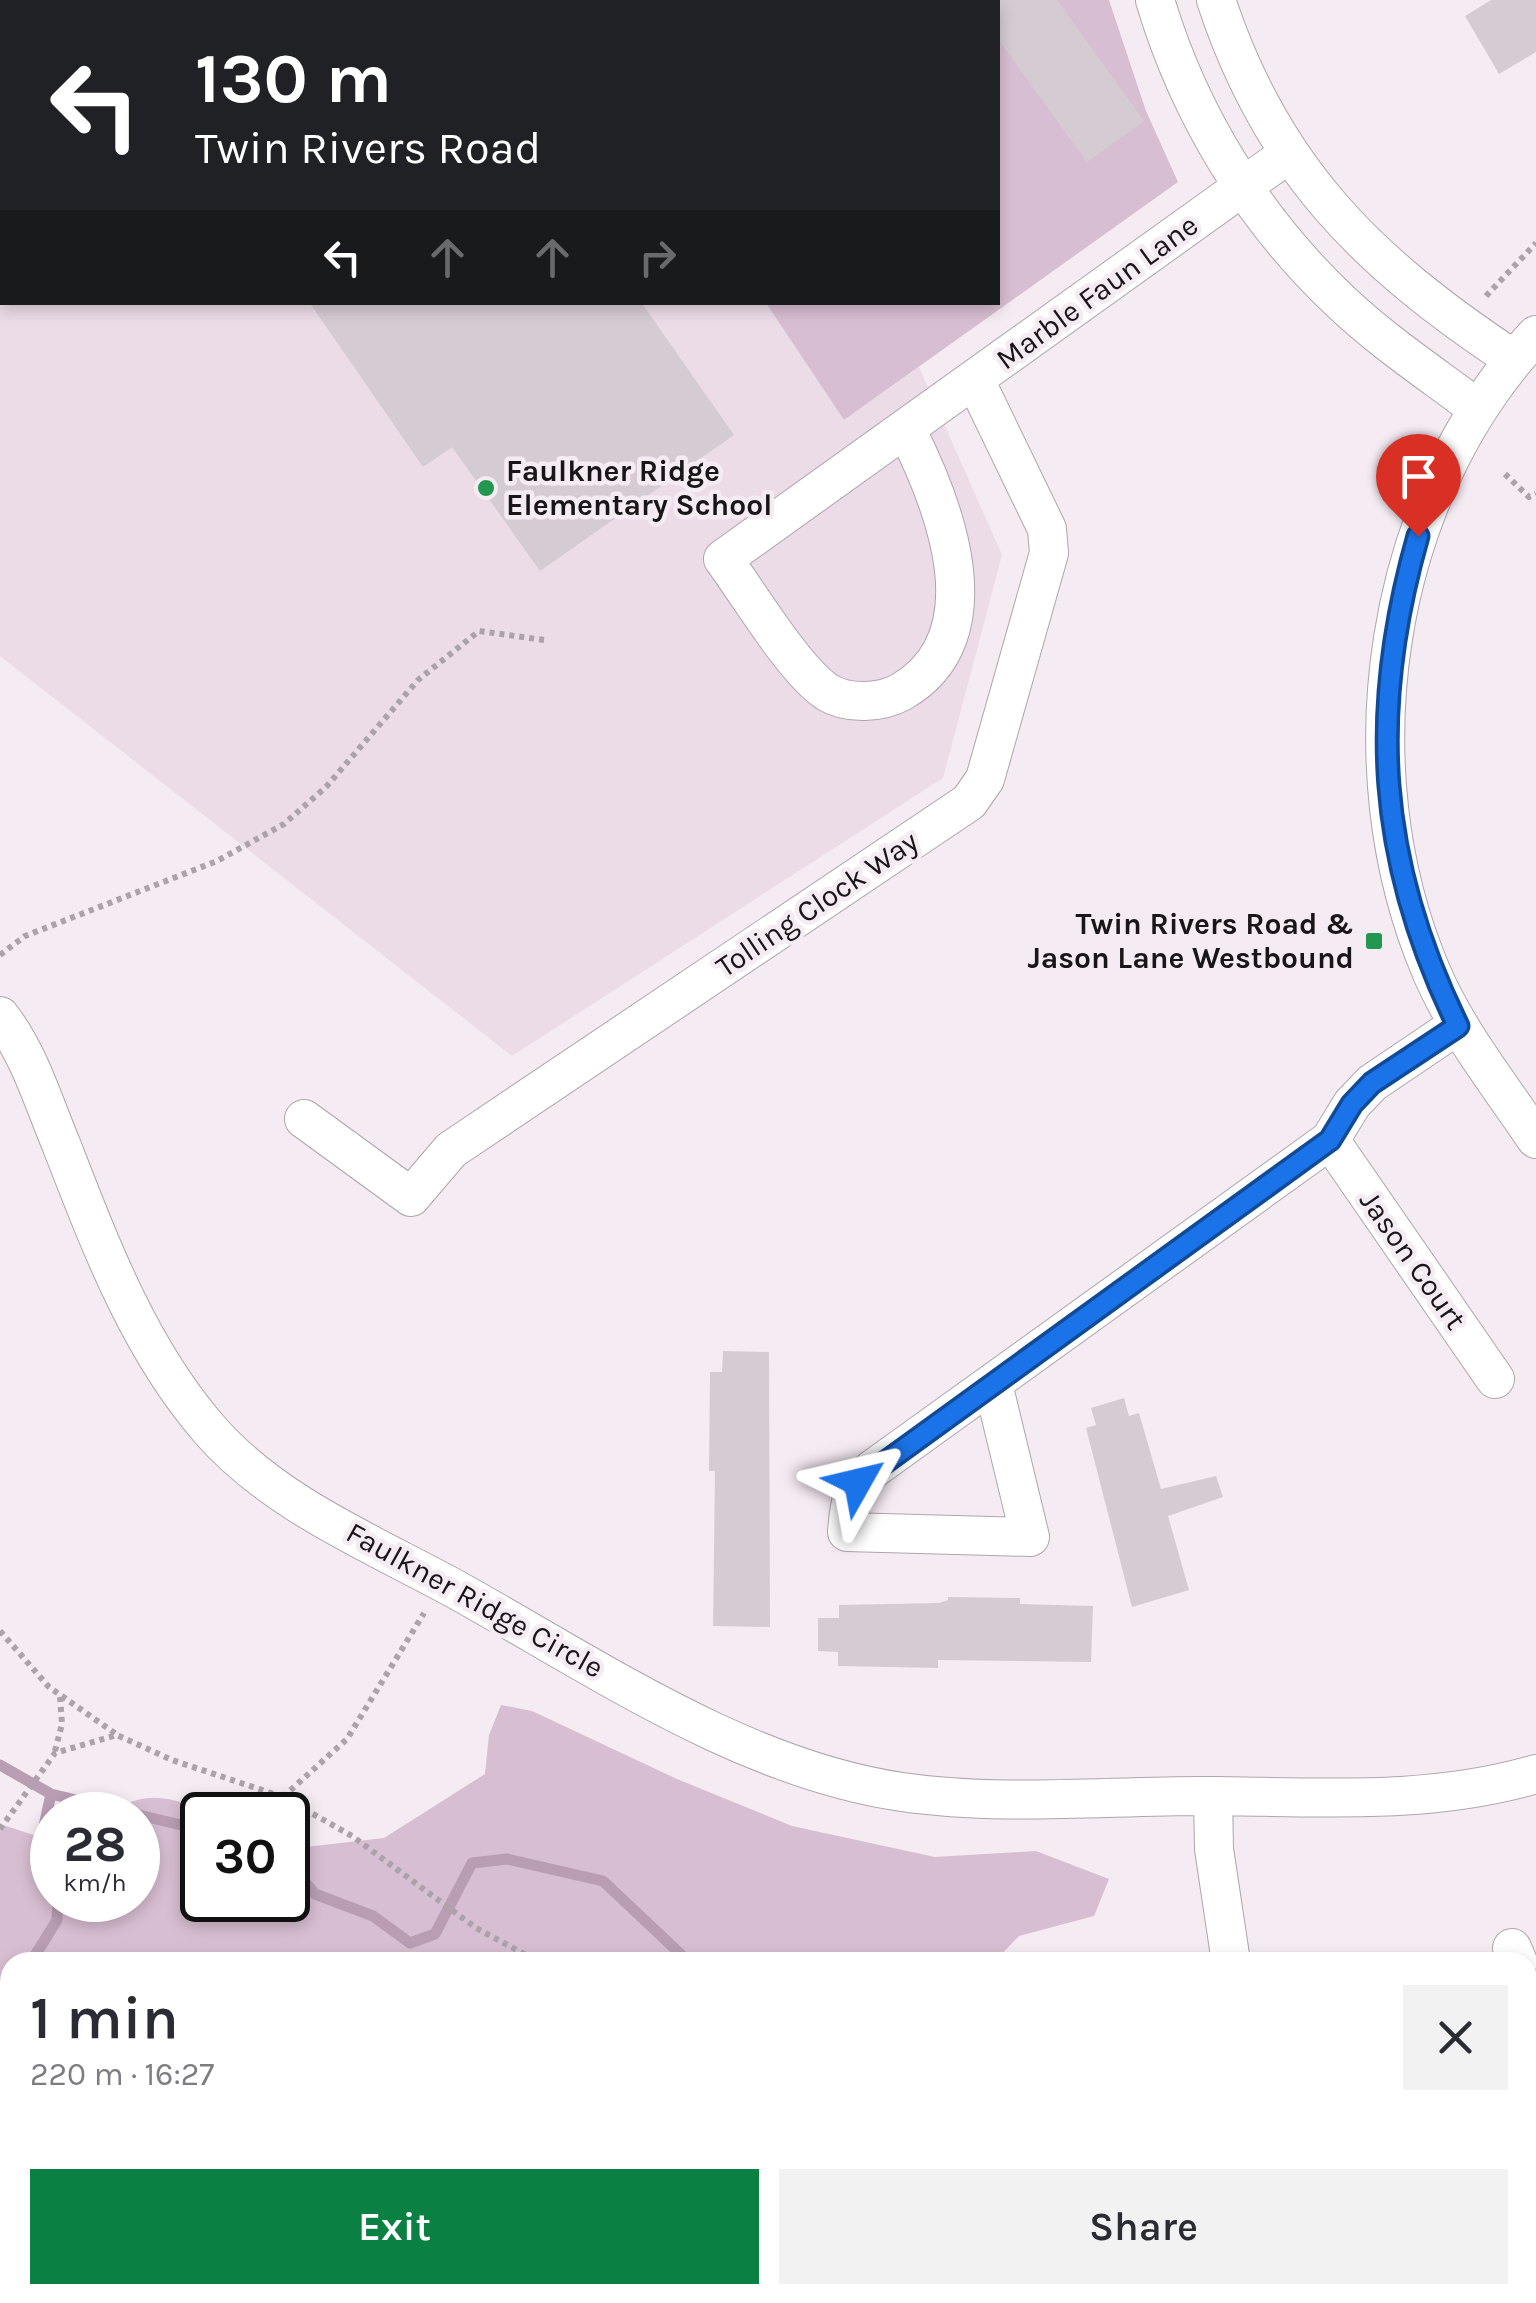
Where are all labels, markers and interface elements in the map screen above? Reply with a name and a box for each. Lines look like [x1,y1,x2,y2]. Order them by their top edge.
text: 130 m [195,38,392,120]
icon: left [30,40,160,170]
text: Twin Rivers Road [195,122,541,174]
street label: Marble Faun Lane [989,207,1205,377]
icon: left [315,230,370,285]
icon: ahead [420,230,475,285]
icon: ahead [525,230,580,285]
icon: right [630,230,685,285]
pin [1376,434,1461,537]
icon: arrive [1391,449,1446,504]
place label: Faulkner Ridge Elementary School [506,453,772,523]
marker: Faulkner Ridge Elementary School [475,477,497,499]
street label: Tolling Clock Way [709,823,925,985]
place label: Twin Rivers Road & Jason Lane Westbound [1027,906,1354,976]
marker: Twin Rivers Road & Jason Lane Westbound [1363,930,1385,952]
street label: Jason Court [1352,1184,1474,1336]
position arrow [806,1430,910,1534]
street label: Faulkner Ridge Circle [340,1514,610,1686]
speed limit sign: 30 [180,1792,310,1922]
text: 28 [64,1815,126,1874]
text: km/h [63,1868,127,1897]
text: 1 min [30,1983,179,2053]
button: close [1403,1985,1508,2090]
text: 220 m · 16:27 [30,2056,214,2093]
button: Exit [30,2169,759,2284]
button: Share [779,2169,1508,2284]

